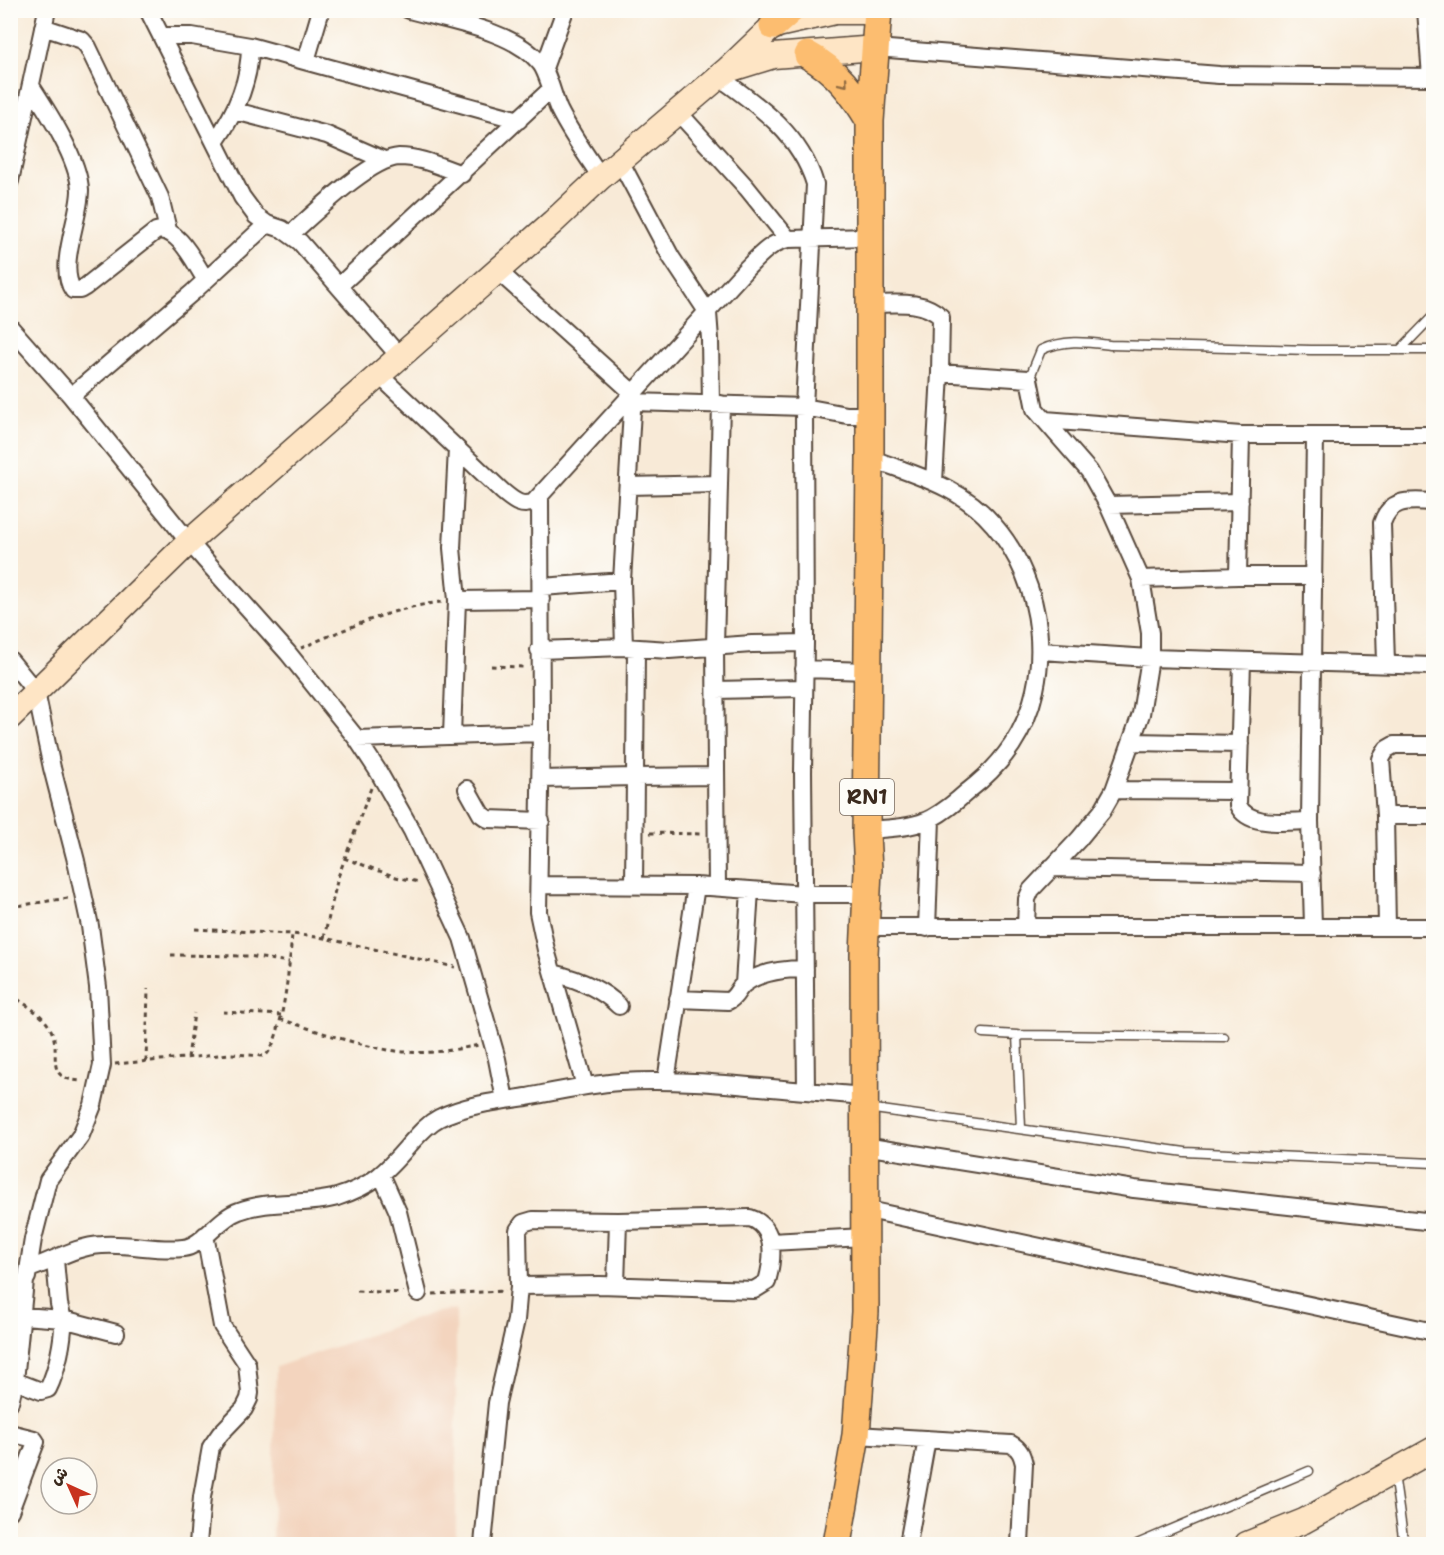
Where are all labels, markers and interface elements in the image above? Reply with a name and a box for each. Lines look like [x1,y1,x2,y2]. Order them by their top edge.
one-way arrow [836,76,847,87]
road number: RN1 [840,779,894,815]
north arrow [39,1456,99,1516]
text: ش [45,1462,72,1489]

